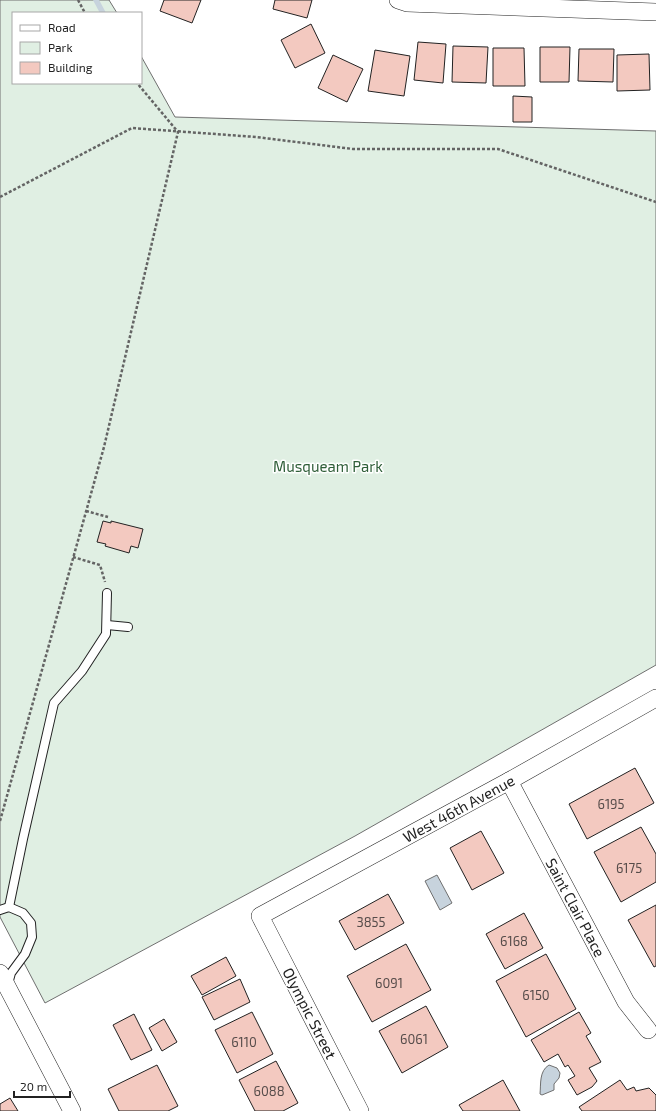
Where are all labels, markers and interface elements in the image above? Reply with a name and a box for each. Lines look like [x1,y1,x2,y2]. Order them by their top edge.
legend [12,12,142,84]
text: Road [48,20,76,34]
text: Park [48,40,73,54]
text: Building [48,60,93,74]
park label: Musqueam Park [273,457,383,475]
street label: West 46th Avenue [400,771,518,846]
house number: 6195 [597,796,625,812]
street label: Saint Clair Place [542,855,609,960]
house number: 6175 [616,860,642,876]
house number: 3855 [356,914,386,930]
house number: 6168 [500,933,528,949]
street label: Olympic Street [279,964,341,1062]
house number: 6091 [375,975,403,991]
house number: 6150 [522,987,550,1003]
house number: 6061 [400,1031,428,1047]
house number: 6110 [231,1034,257,1050]
scale bar [14,1073,70,1099]
text: 20 m [20,1079,47,1093]
house number: 6088 [253,1083,285,1099]

